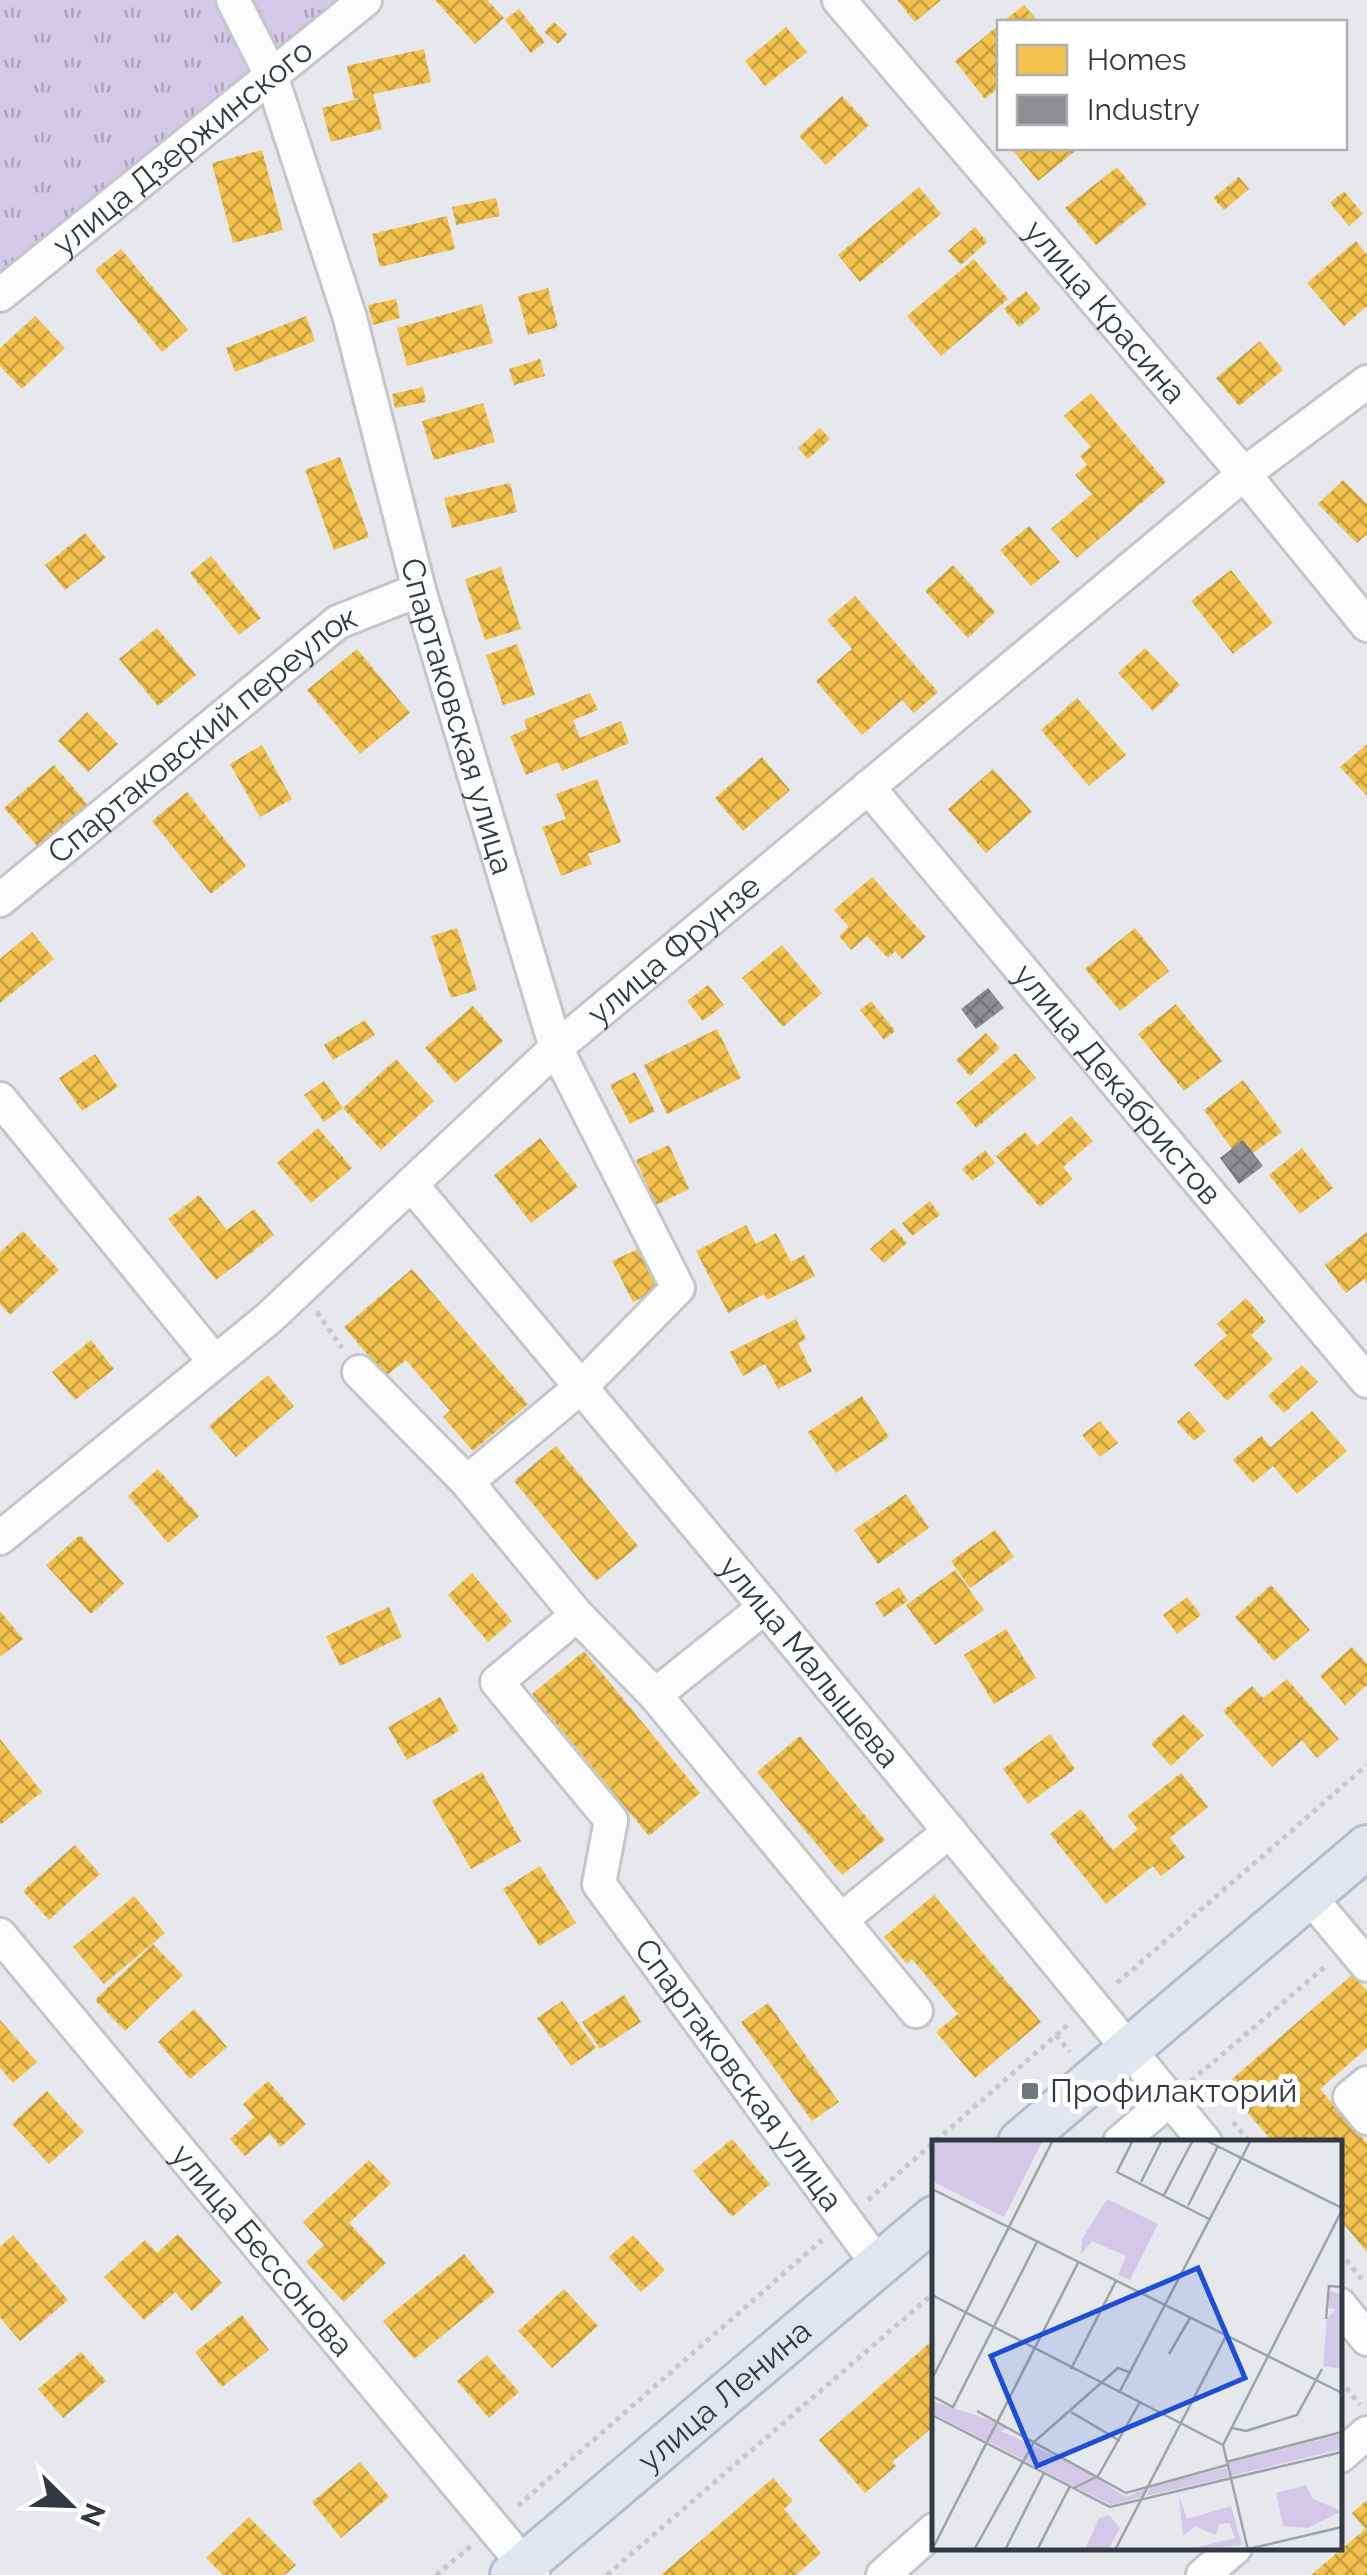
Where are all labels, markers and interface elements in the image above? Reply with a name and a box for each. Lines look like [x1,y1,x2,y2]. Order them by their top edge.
legend [997,20,1347,150]
street label: улица Дзержинского [45,31,320,263]
text: Homes [1087,42,1186,77]
text: Industry [1087,92,1200,127]
street label: улица Красина [1017,212,1194,410]
street label: Спартаковская улица [394,554,522,879]
street label: Спартаковский переулок [40,597,362,871]
street label: улица Фрунзе [580,867,767,1032]
street label: улица Декабристов [1006,956,1230,1212]
street label: улица Малышева [712,1548,908,1774]
street label: Спартаковская улица [627,1931,851,2218]
place label: Профилакторий [1050,2072,1297,2109]
marker: Профилакторий [1019,2080,1041,2102]
street label: улица Бессонова [164,2136,362,2363]
inset map [932,2140,1342,2550]
street label: улица Ленина [630,2312,818,2478]
north arrow [20,2455,120,2555]
text: N [73,2498,112,2531]

